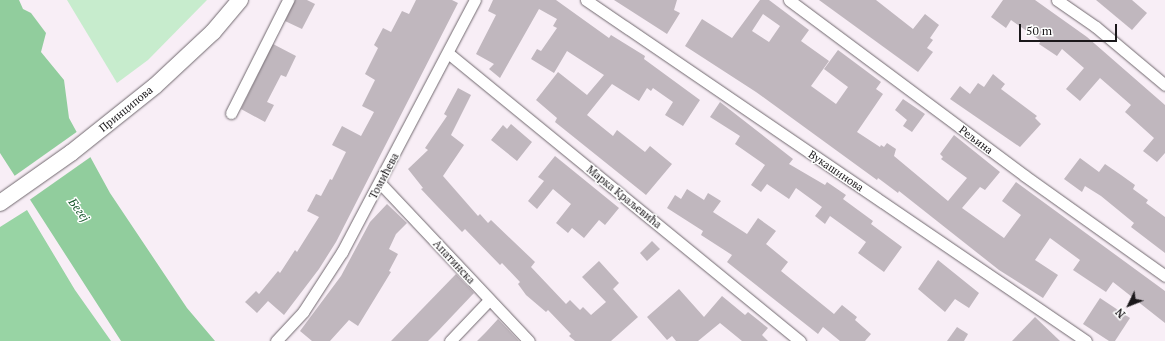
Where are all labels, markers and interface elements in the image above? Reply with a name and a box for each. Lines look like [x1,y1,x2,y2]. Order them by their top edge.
scale bar [1021,16,1119,42]
text: 50 m [1026,23,1052,38]
street label: Принципова [96,83,156,135]
street label: Рељина [957,123,995,157]
street label: Вукашинова [806,148,866,194]
street label: Томићева [366,151,402,201]
street label: Марка Краљевића [584,163,664,231]
water label: Бегеј [66,195,92,225]
street label: Апатинска [430,237,478,287]
north arrow [1109,285,1149,325]
text: N [1112,305,1128,321]

